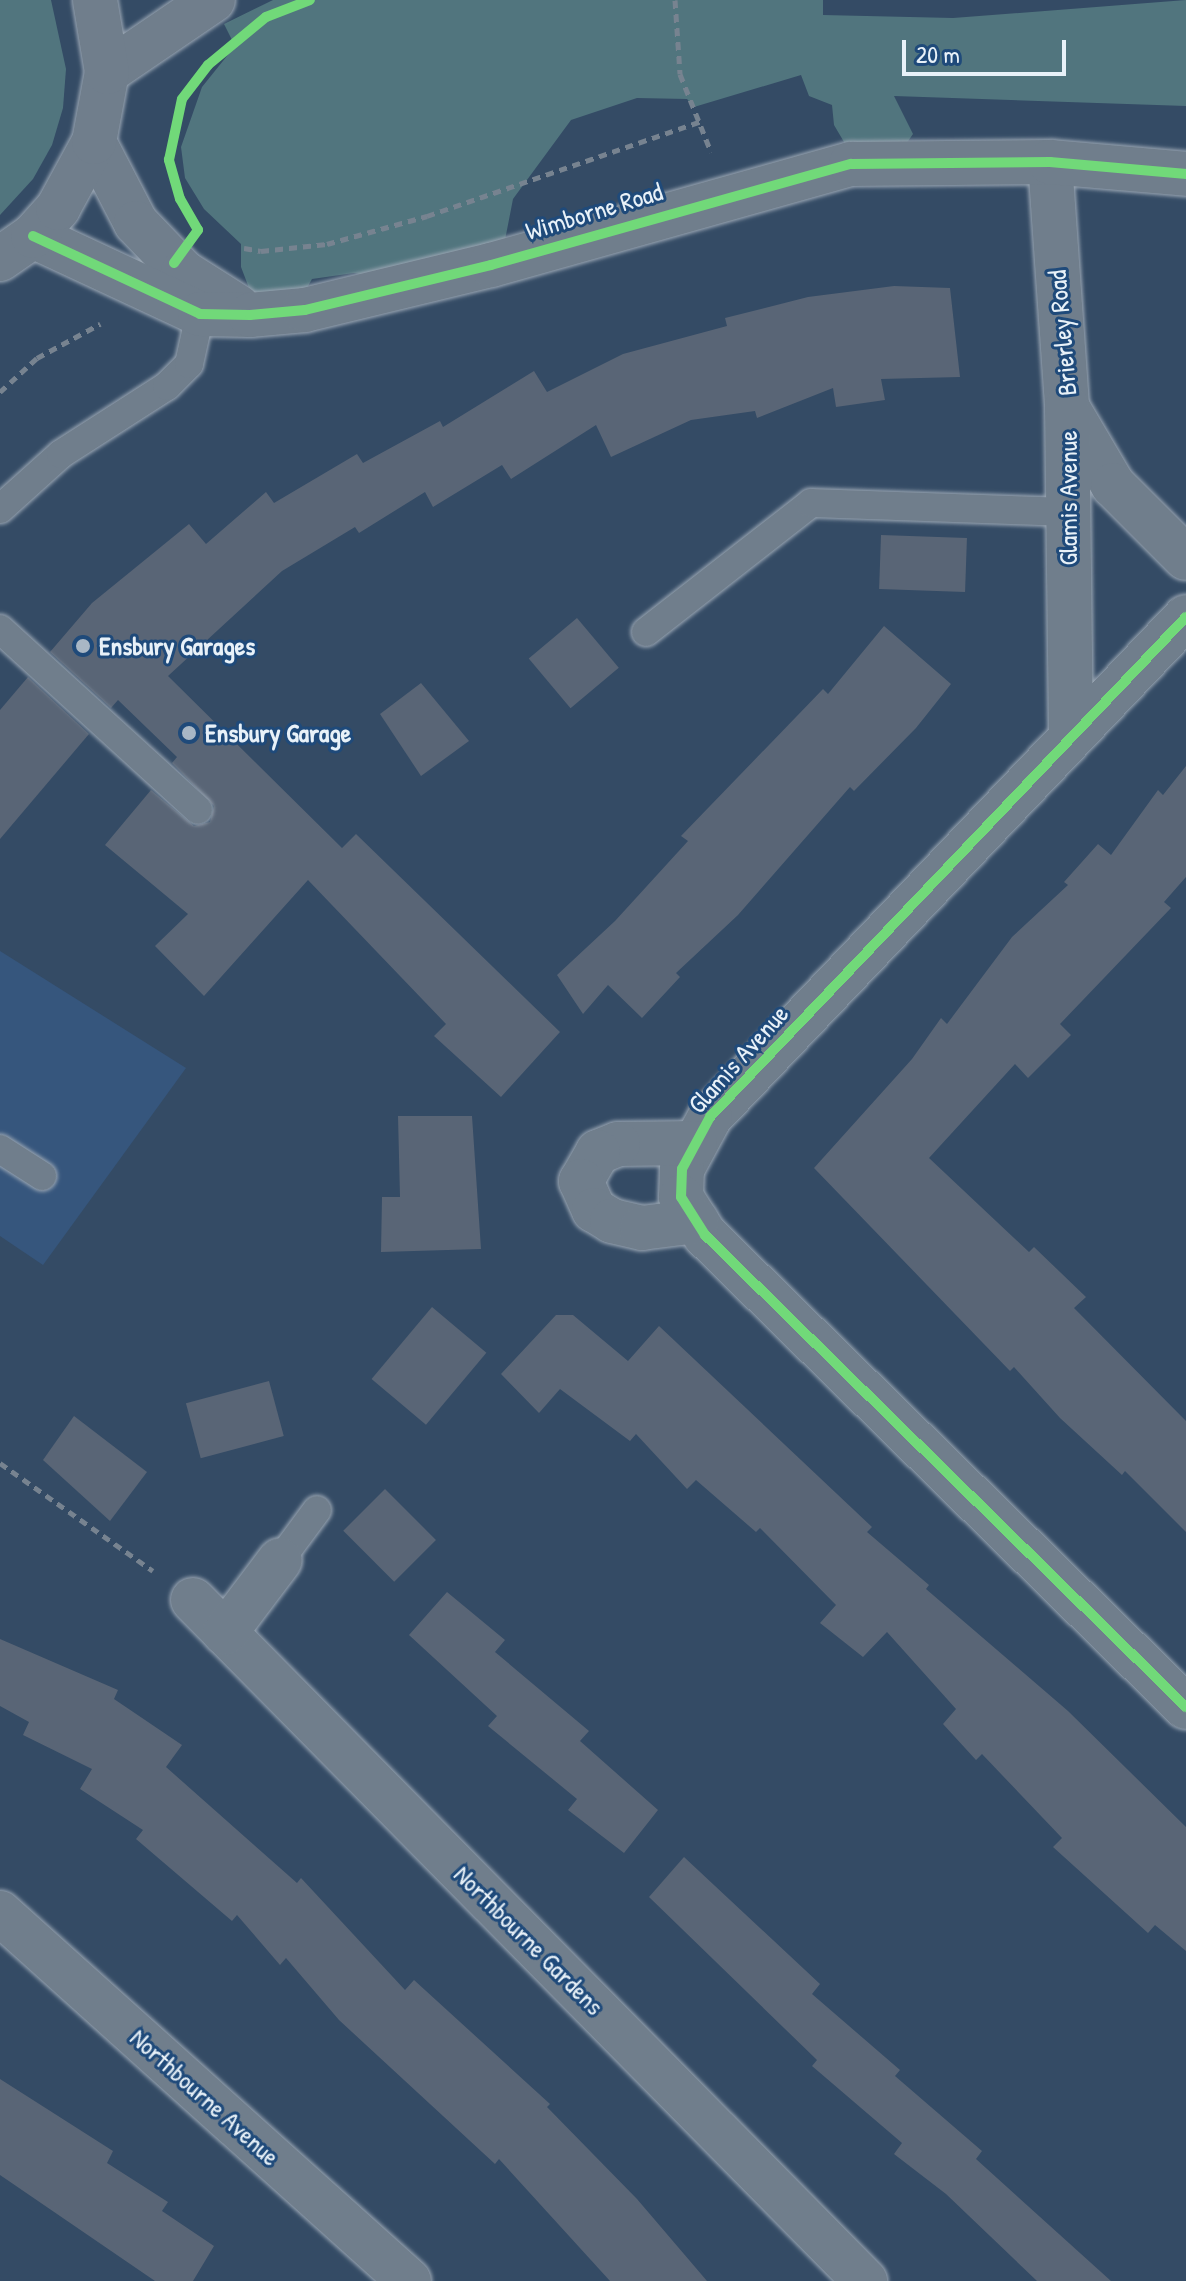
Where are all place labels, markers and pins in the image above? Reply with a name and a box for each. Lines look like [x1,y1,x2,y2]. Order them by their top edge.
place label: Ensbury Garages [99,630,255,662]
marker: Ensbury Garages [74,637,92,655]
place label: Ensbury Garage [205,717,351,749]
marker: Ensbury Garage [180,724,198,742]

